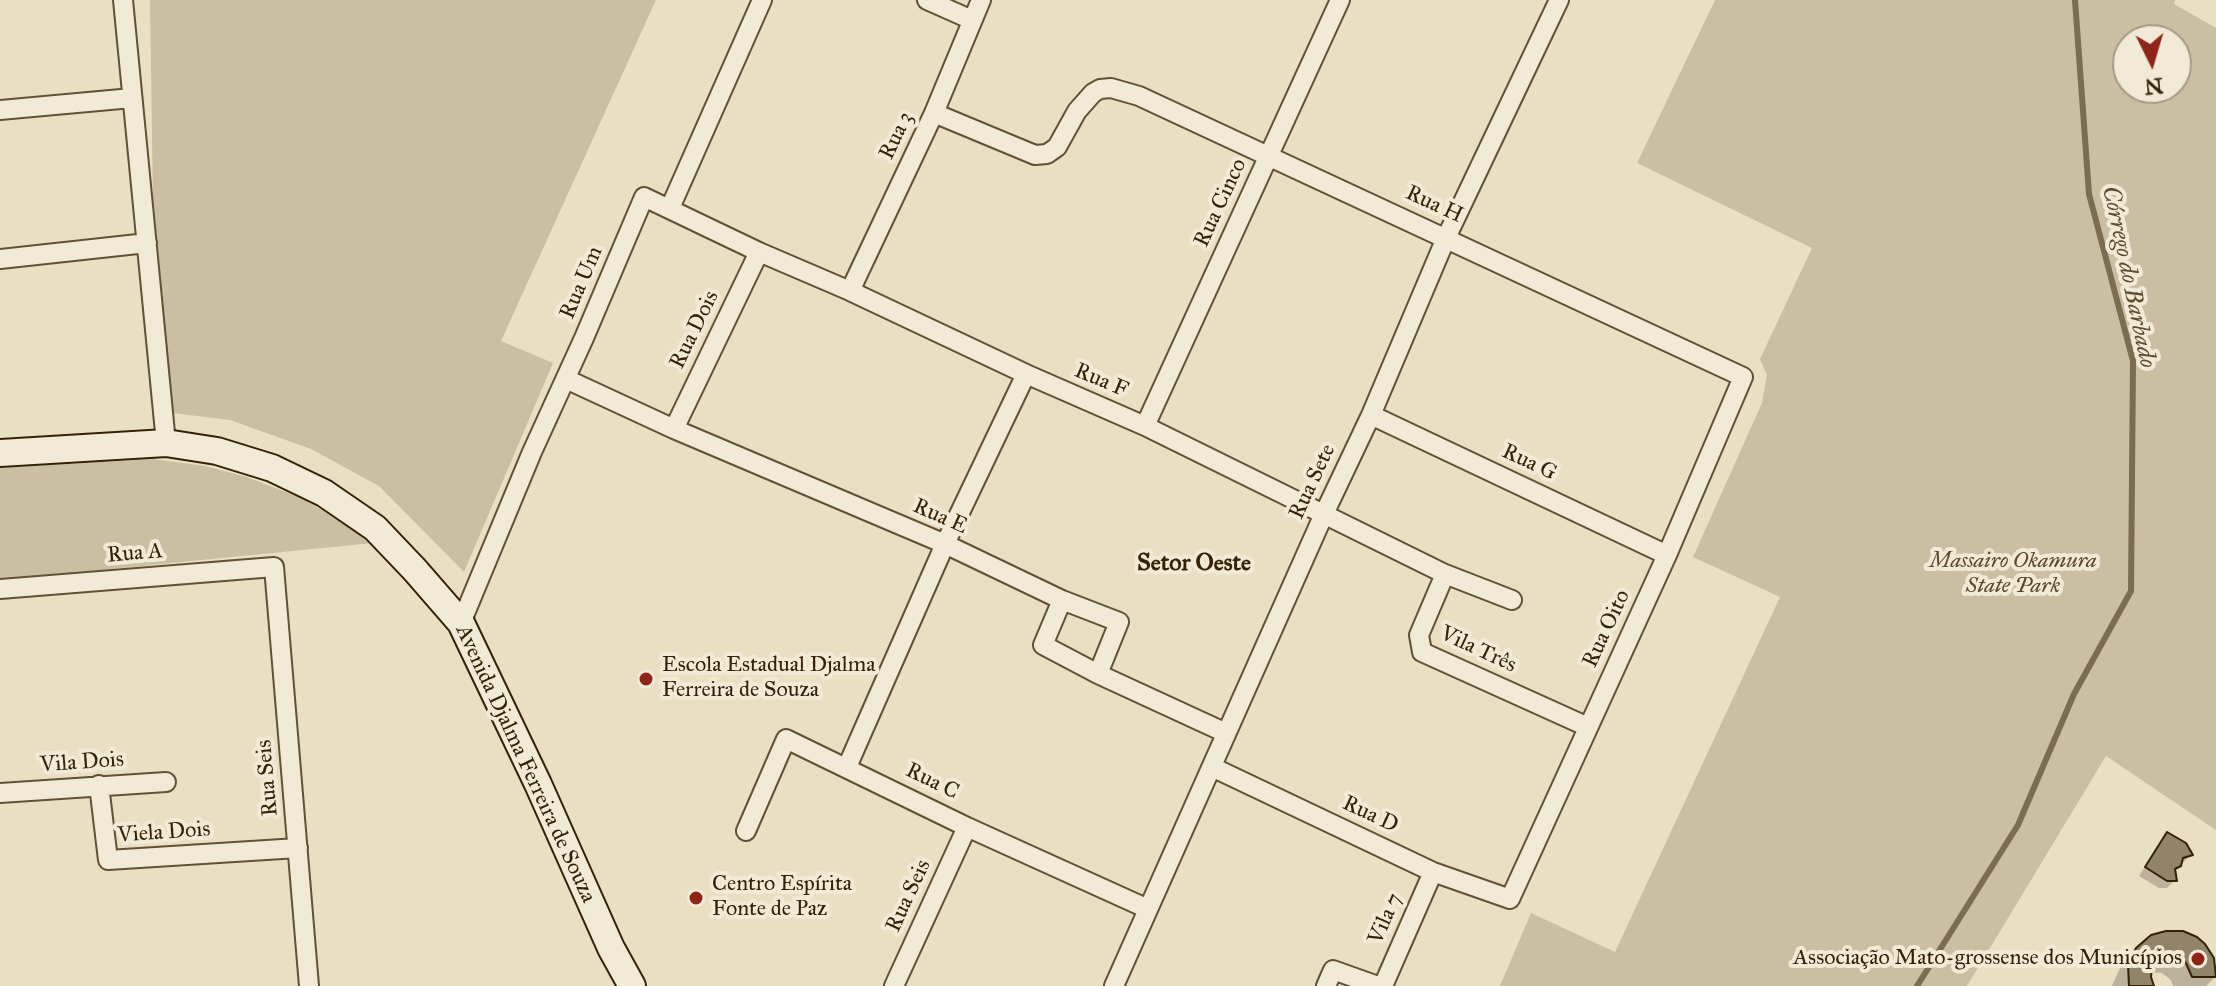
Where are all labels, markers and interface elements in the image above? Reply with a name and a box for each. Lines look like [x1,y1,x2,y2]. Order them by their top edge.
north arrow [2112,24,2192,104]
text: N [2143,72,2164,101]
street label: Rua 3 [874,108,920,164]
street label: Rua Cinco [1189,155,1253,251]
street label: Rua H [1401,180,1467,230]
water label: Córrego do Barbado [2095,183,2161,371]
street label: Rua Um [555,243,609,323]
street label: Rua Dois [665,287,725,373]
street label: Rua F [1070,358,1132,404]
street label: Rua G [1498,439,1560,487]
street label: Rua Sete [1284,440,1342,524]
street label: Rua E [909,493,971,541]
street label: Rua A [106,538,164,570]
park label: Massairo Okamura State Park [1929,549,2097,600]
district label: Setor Oeste [1137,550,1251,578]
street label: Rua Oito [1578,586,1636,672]
street label: Avenida Djalma Ferreira de Souza [449,621,601,907]
street label: Vila Três [1436,621,1520,679]
place label: Escola Estadual Djalma Ferreira de Souza [662,653,876,704]
marker: Escola Estadual Djalma Ferreira de Souza [637,670,655,688]
street label: Rua Seis [251,739,285,817]
street label: Vila Dois [39,747,125,779]
street label: Rua C [901,758,963,806]
street label: Rua D [1338,791,1402,839]
street label: Viela Dois [117,817,211,849]
street label: Rua Seis [881,856,937,936]
place label: Centro Espírita Fonte de Paz [712,872,852,924]
marker: Centro Espírita Fonte de Paz [687,889,705,907]
street label: Vila 7 [1363,889,1409,949]
place label: Associação Mato-grossense dos Municípios [1793,946,2182,972]
marker: Associação Mato-grossense dos Municípios [2189,950,2207,968]

